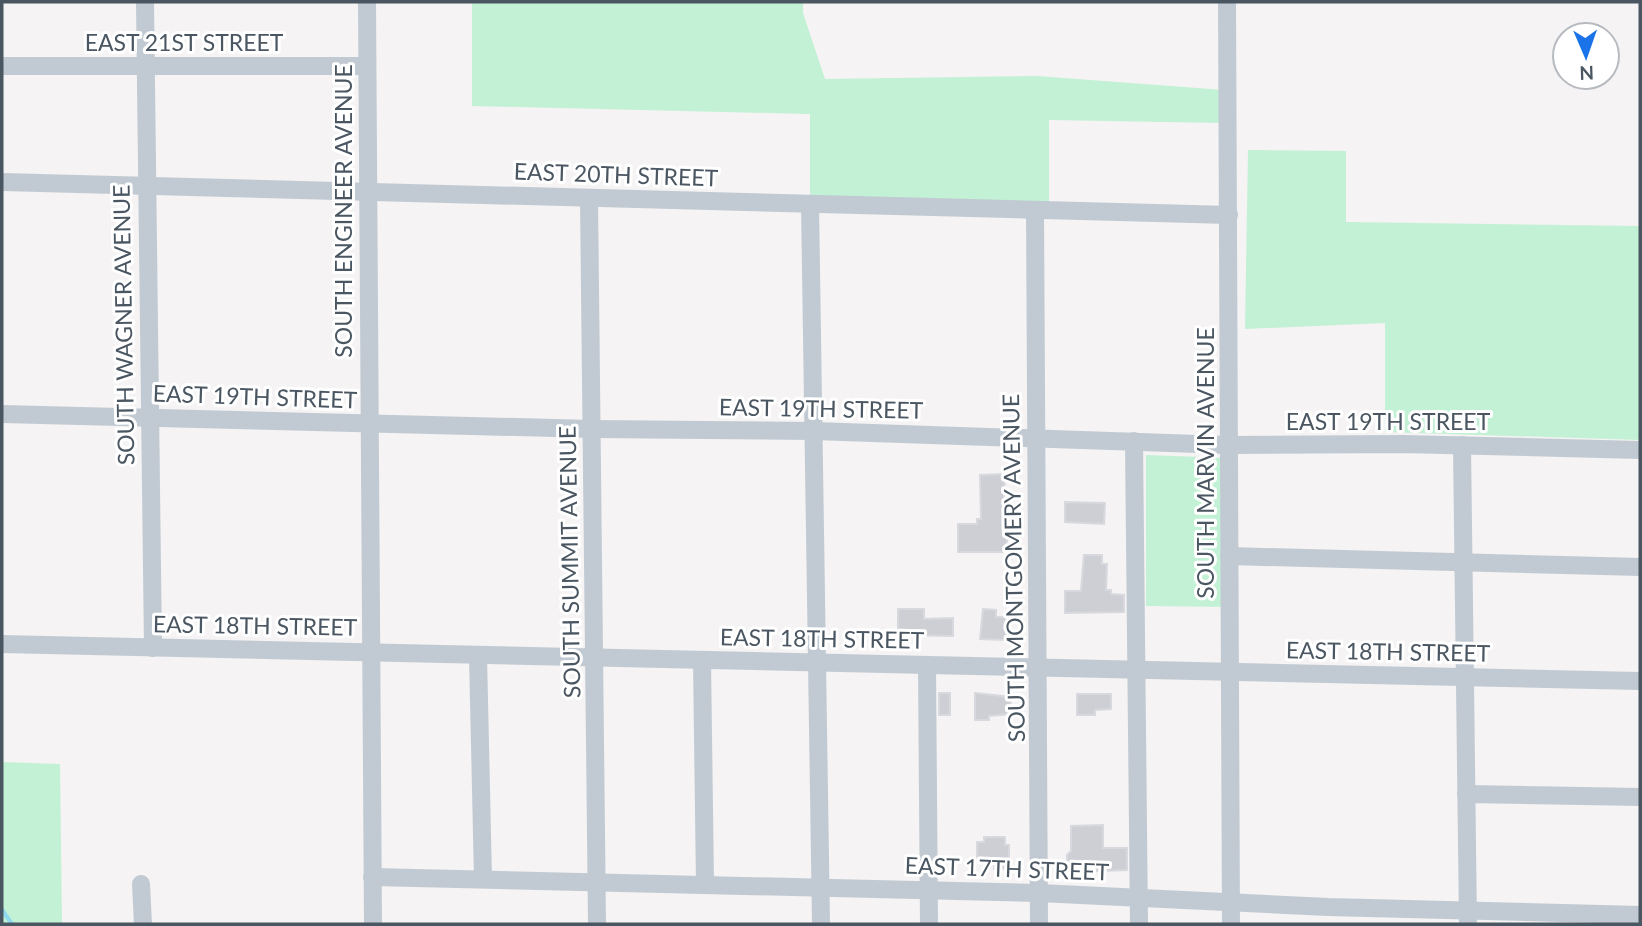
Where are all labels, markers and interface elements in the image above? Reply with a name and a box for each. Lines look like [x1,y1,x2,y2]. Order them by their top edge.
north arrow [1551,21,1621,91]
street label: EAST 21ST STREET [85,28,284,56]
text: N [1579,62,1594,85]
street label: SOUTH ENGINEER AVENUE [329,64,357,358]
street label: EAST 20TH STREET [513,156,719,192]
street label: SOUTH WAGNER AVENUE [107,184,139,466]
street label: SOUTH MARVIN AVENUE [1191,327,1219,599]
street label: EAST 19TH STREET [152,378,358,414]
street label: EAST 19TH STREET [719,392,924,424]
street label: SOUTH MONTGOMERY AVENUE [996,394,1030,742]
street label: EAST 19TH STREET [1286,407,1491,435]
street label: SOUTH SUMMIT AVENUE [553,426,585,698]
street label: EAST 18TH STREET [153,609,358,641]
street label: EAST 18TH STREET [720,622,925,654]
street label: EAST 18TH STREET [1286,635,1491,667]
street label: EAST 17TH STREET [904,850,1110,886]

